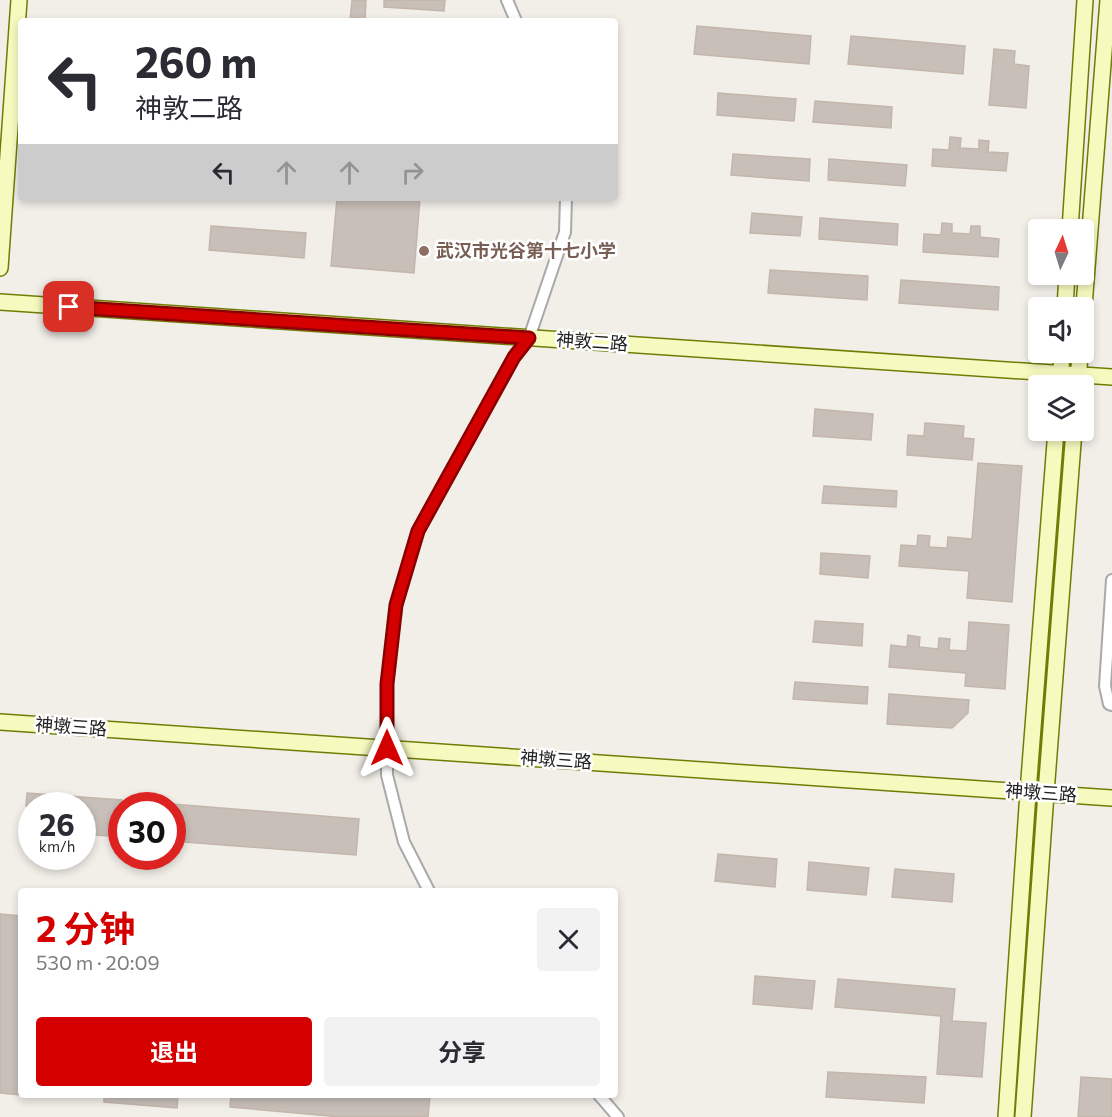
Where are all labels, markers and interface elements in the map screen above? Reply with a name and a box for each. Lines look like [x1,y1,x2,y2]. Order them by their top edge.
text: 260 m [135,35,257,87]
icon: left [36,42,114,120]
text: 神敦二路 [135,91,243,124]
icon: left [207,156,240,189]
icon: ahead [270,156,303,189]
icon: ahead [333,156,366,189]
icon: right [396,156,429,189]
north arrow [1028,219,1094,285]
map controls [1028,219,1094,441]
place label: 武汉市光谷第十七小学 [436,239,616,261]
marker: 武汉市光谷第十七小学 [417,244,431,258]
pin [43,281,94,332]
icon: arrive [52,290,85,323]
button: sound [1028,297,1094,363]
street label: 神敦二路 [555,328,629,354]
button: layers [1028,375,1094,441]
street label: 神墩三路 [34,713,108,739]
position arrow [355,716,419,780]
street label: 神墩三路 [519,746,593,772]
street label: 神墩三路 [1004,779,1078,805]
speed limit sign: 30 [108,792,186,870]
text: 26 [39,805,75,842]
text: km/h [39,837,75,855]
text: 2 分钟 [36,905,135,949]
button: close [537,908,600,971]
text: 530 m · 20:09 [36,950,160,974]
button: 退出 [36,1017,312,1086]
button: 分享 [324,1017,600,1086]

